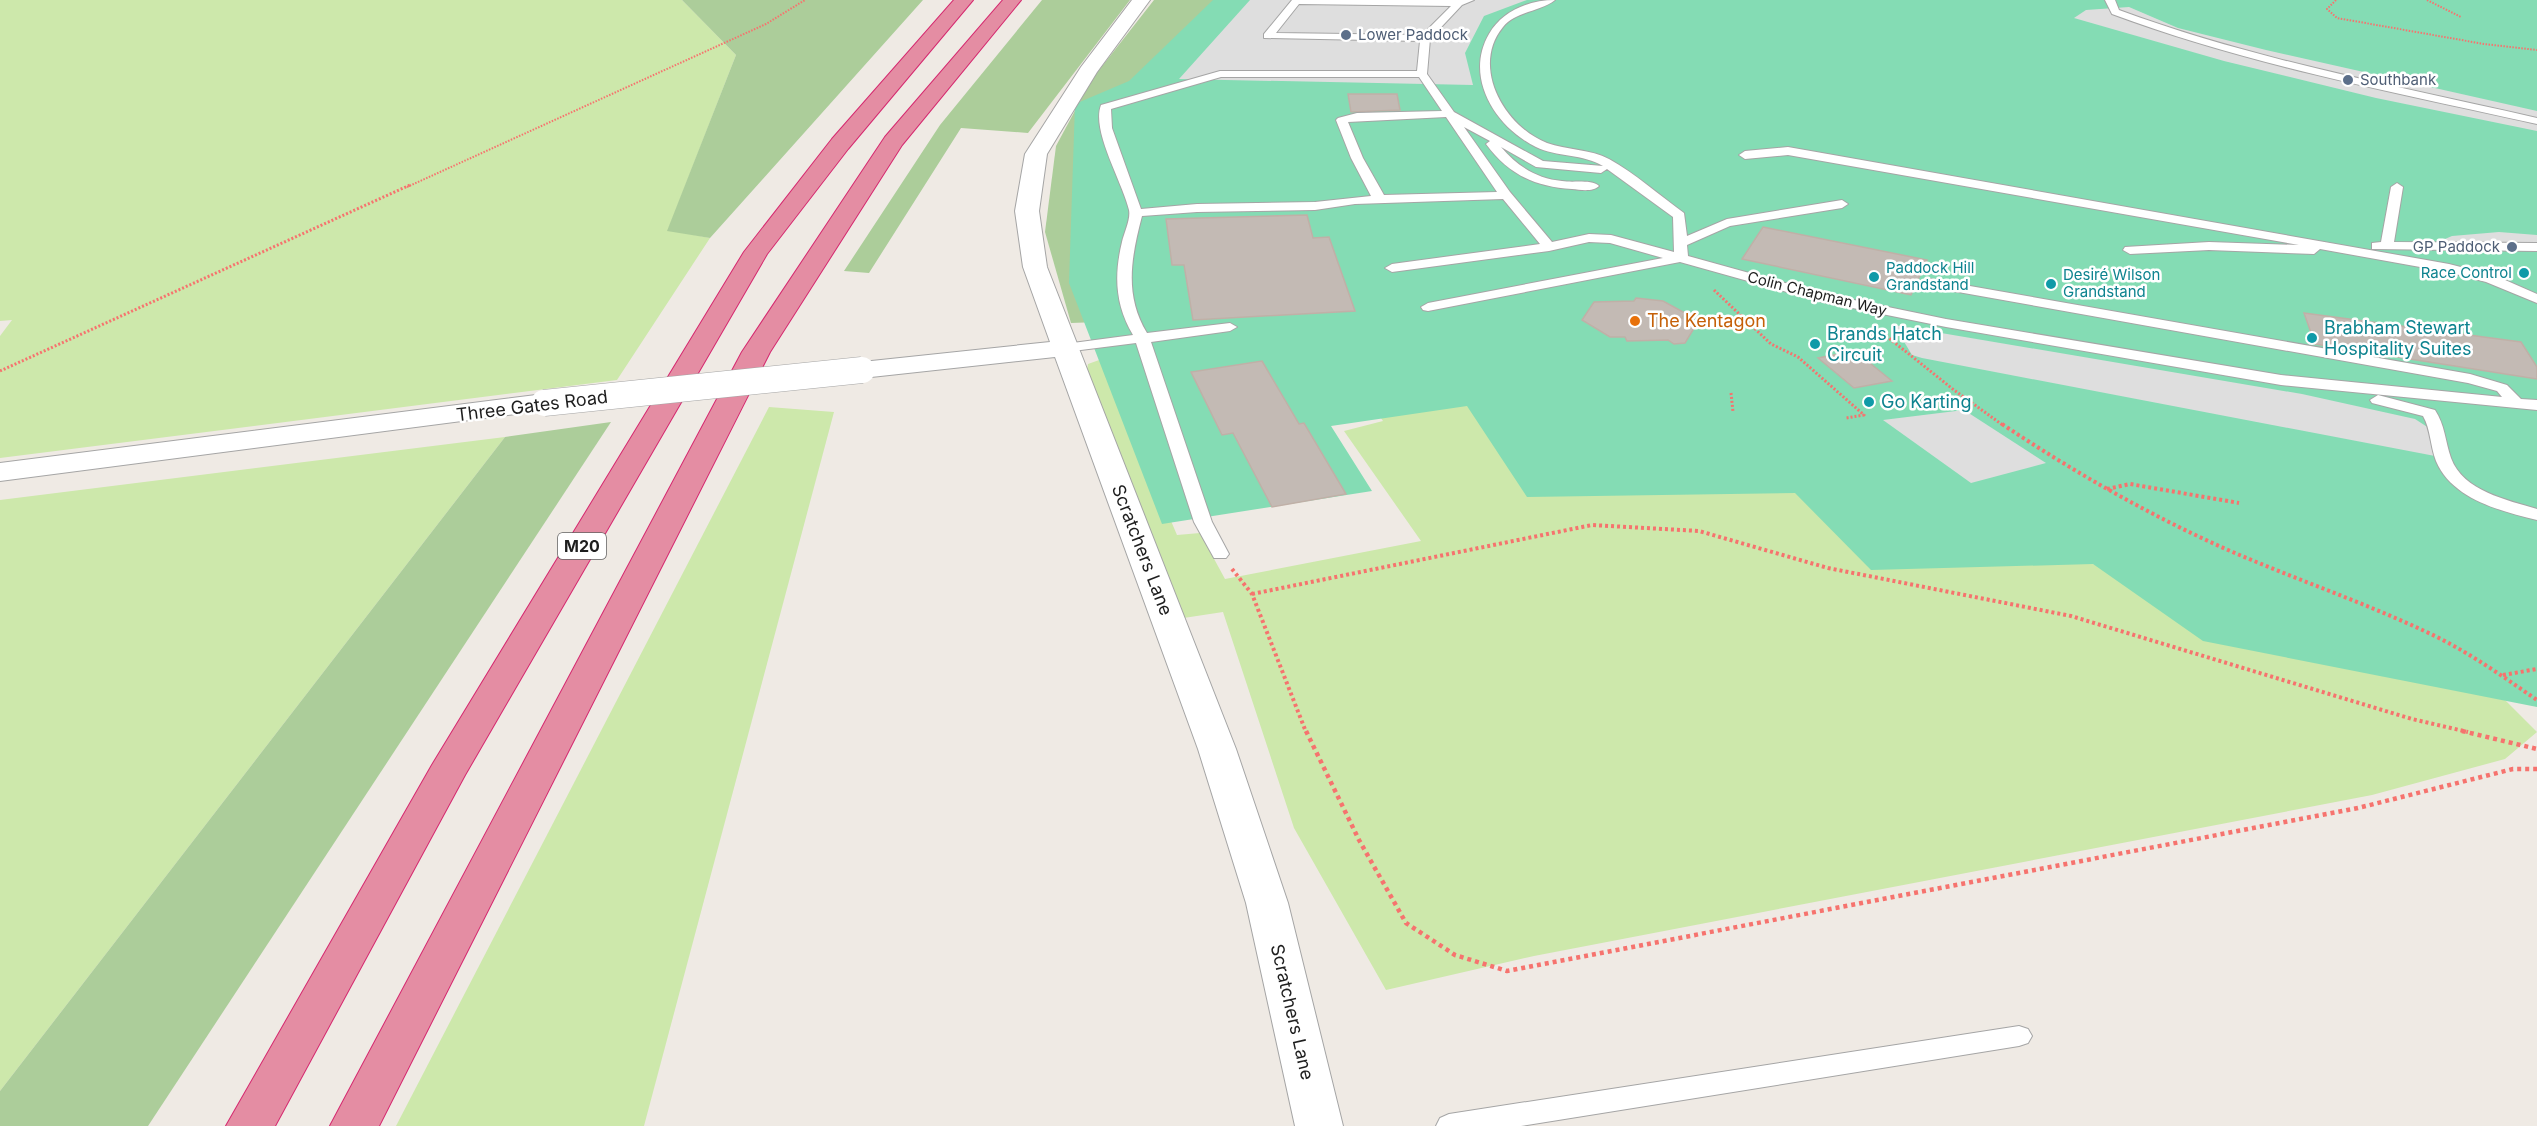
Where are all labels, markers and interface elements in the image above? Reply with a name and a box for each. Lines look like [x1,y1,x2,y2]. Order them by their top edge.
place label: Lower Paddock [1358,25,1469,44]
marker: Lower Paddock [1339,28,1353,42]
place label: Southbank [2360,70,2437,89]
marker: Southbank [2341,73,2355,87]
place label: GP Paddock [2413,237,2501,256]
marker: GP Paddock [2505,240,2519,254]
place label: Paddock Hill Grandstand [1886,258,1974,294]
place label: Race Control [2421,263,2512,282]
place label: Desiré Wilson Grandstand [2063,265,2160,301]
marker: Race Control [2517,266,2531,280]
street label: Colin Chapman Way [1745,267,1889,320]
marker: Paddock Hill Grandstand [1867,270,1881,284]
marker: Desiré Wilson Grandstand [2044,277,2058,291]
place label: The Kentagon [1647,310,1766,331]
marker: The Kentagon [1628,314,1642,328]
place label: Brabham Stewart Hospitality Suites [2324,317,2472,359]
place label: Brands Hatch Circuit [1827,323,1942,365]
marker: Brabham Stewart Hospitality Suites [2305,331,2319,345]
marker: Brands Hatch Circuit [1808,337,1822,351]
street label: Three Gates Road [455,386,609,425]
place label: Go Karting [1881,391,1971,412]
marker: Go Karting [1862,395,1876,409]
street label: Scratchers Lane [1108,481,1177,618]
road number: M20 [558,533,606,559]
street label: Scratchers Lane [1267,942,1318,1082]

